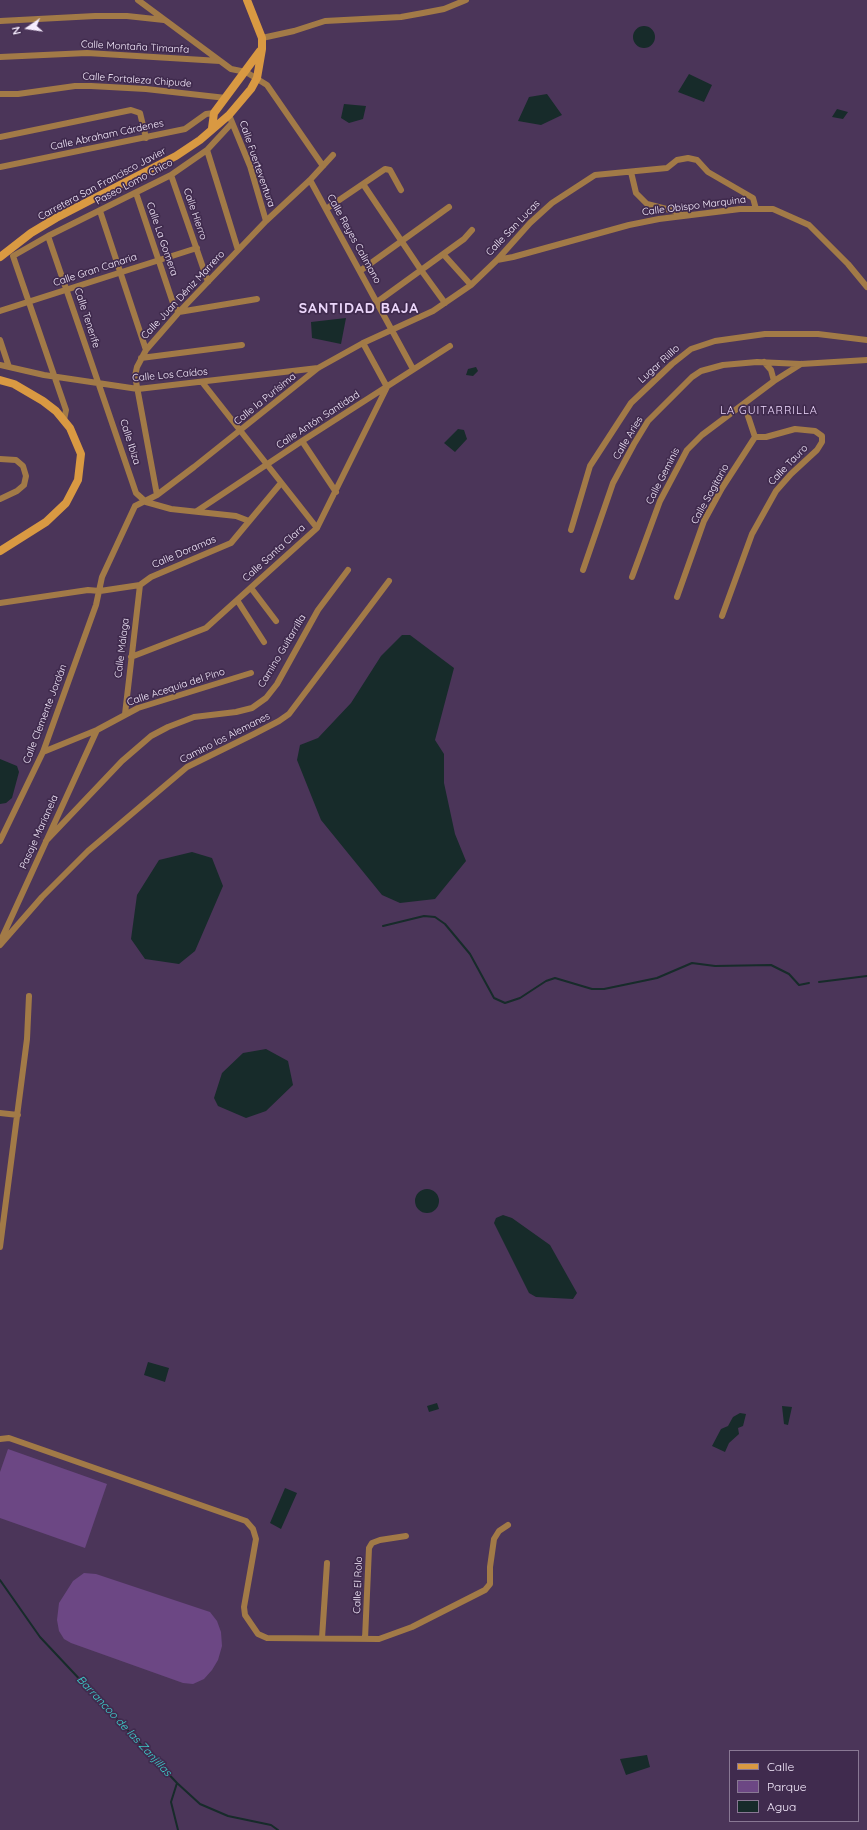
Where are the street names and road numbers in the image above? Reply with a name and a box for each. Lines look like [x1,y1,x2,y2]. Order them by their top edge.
street label: Calle Montaña Timanfa [81,38,189,56]
street label: Calle Fortaleza Chipude [82,70,192,90]
street label: Calle Abraham Cárdenes [49,117,165,153]
street label: Calle Fuerteventura [237,119,277,209]
street label: Carretera San Francisco Javier [36,145,168,223]
street label: Paseo Lomo Chico [93,157,175,207]
street label: Calle Hierro [181,187,209,241]
street label: Calle Reyes Calimano [324,192,384,286]
street label: Calle Obispo Marquina [641,194,747,218]
street label: Calle San Lucas [483,198,543,258]
street label: Calle La Gomera [144,201,180,277]
street label: Calle Juan Déniz Marrero [139,248,227,342]
street label: Calle Gran Canaria [52,251,138,289]
street label: Calle Tenerife [72,287,102,349]
street label: Lugar Riillo [636,342,682,386]
street label: Calle Los Caídos [132,366,208,384]
street label: Calle la Purísima [232,370,298,428]
street label: Calle Antón Santidad [274,389,362,451]
street label: Calle Aries [610,414,646,462]
street label: Calle Ibiza [117,418,143,466]
street label: Calle Tauro [766,442,810,488]
street label: Calle Geminis [644,446,682,506]
street label: Calle Sagitario [689,462,731,526]
street label: Calle Santa Clara [240,522,308,584]
street label: Calle Doramas [150,533,218,571]
street label: Camino Guitarrilla [255,612,309,690]
street label: Calle Málaga [112,617,132,679]
street label: Calle Clemente Jordán [21,663,69,765]
street label: Calle Acequia del Pino [126,666,226,708]
street label: Camino los Alemanes [178,710,272,766]
street label: Pasaje Marianela [17,793,61,871]
street label: Calle El Rolo [351,1556,365,1614]

